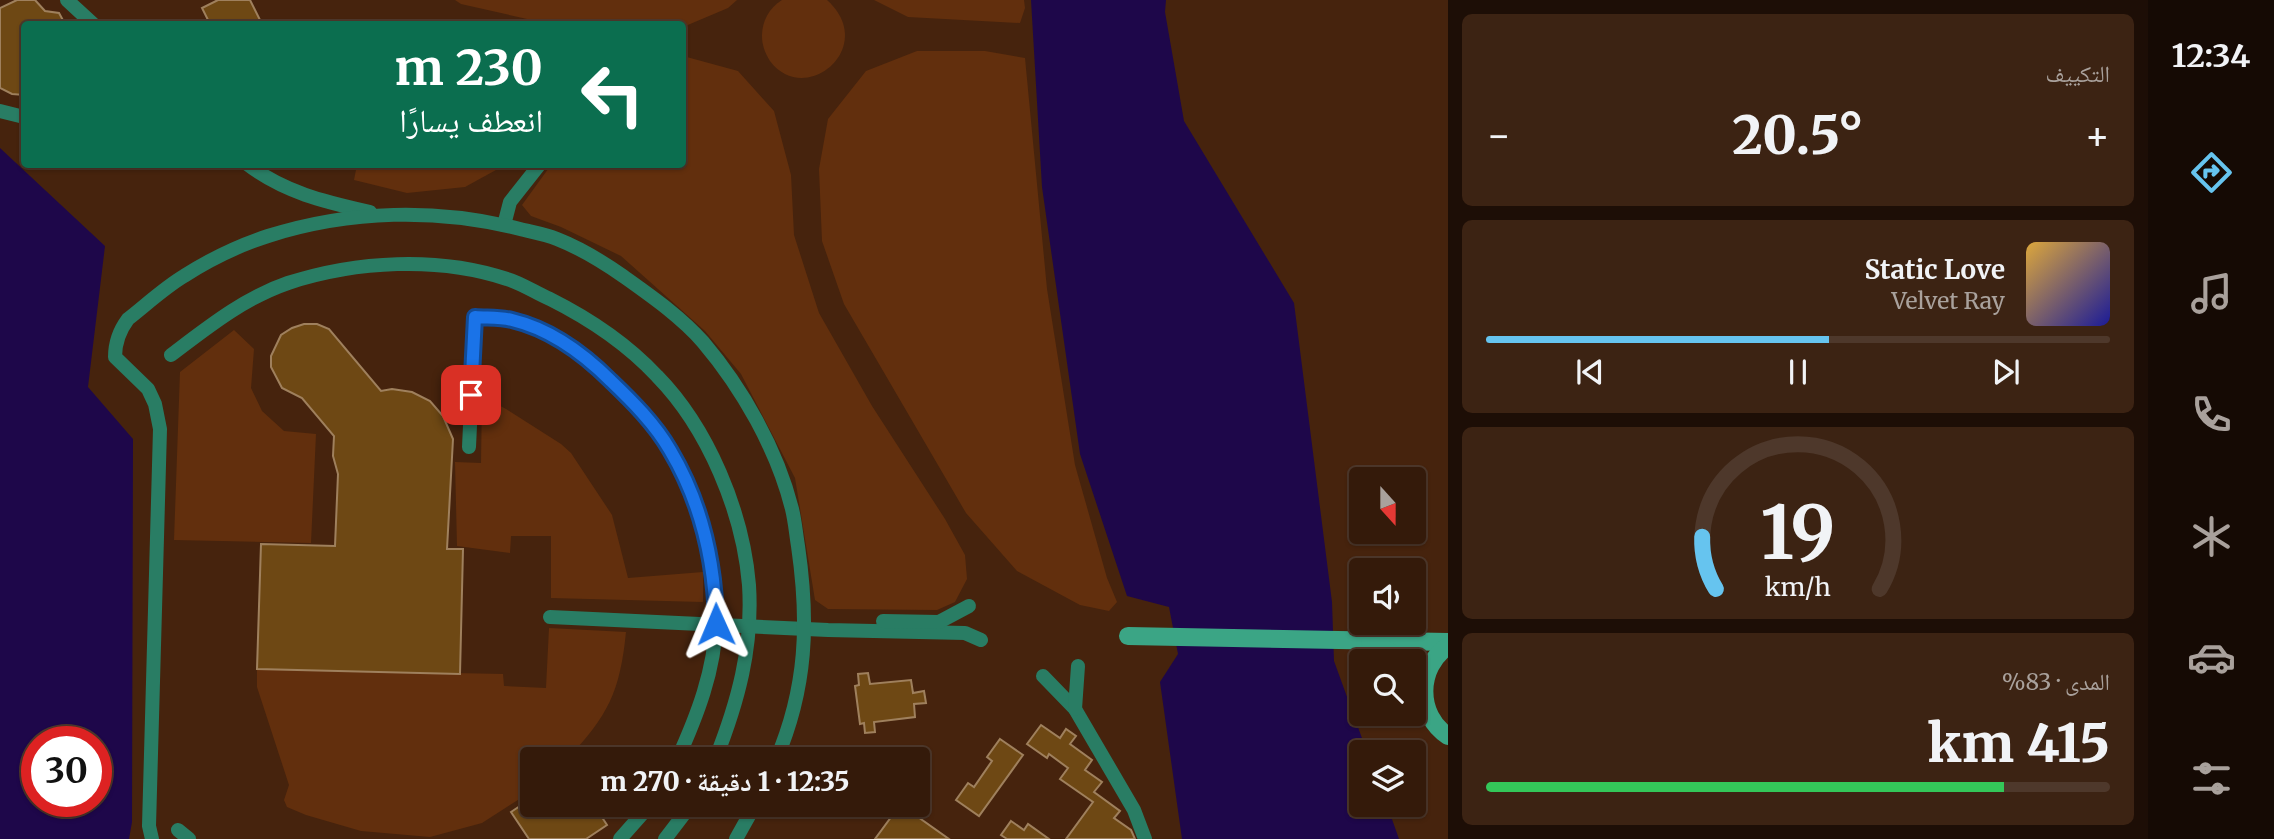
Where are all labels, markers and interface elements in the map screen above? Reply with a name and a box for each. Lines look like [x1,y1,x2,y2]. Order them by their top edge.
text: 12:34 [2172,36,2250,76]
text: 230 m [395,37,543,98]
icon: left [567,49,658,140]
text: التكييف [2045,59,2110,88]
text: انعطف يسارًا [399,101,543,141]
text: 20.5° [1732,103,1864,168]
text: − [1486,112,1511,159]
text: + [2085,112,2110,159]
icon: directions [2187,148,2236,197]
text: Static Love [1865,253,2005,286]
icon: music [2187,269,2236,318]
text: Velvet Ray [1892,286,2005,315]
icon: previous [1571,353,1609,391]
icon: pause [1779,353,1817,391]
icon: next [1987,353,2025,391]
pin [441,365,501,425]
icon: arrive [452,376,490,414]
icon: phone [2187,390,2236,439]
north arrow [1349,467,1426,544]
map controls [1349,467,1426,817]
text: 19 [1760,487,1836,579]
icon: climate [2187,512,2236,561]
button: sound [1349,558,1426,635]
text: km/h [1765,570,1831,602]
position arrow [679,587,753,661]
icon: car [2187,633,2236,682]
button: search [1349,649,1426,726]
text: المدى · 83% [2002,667,2110,696]
text: 415 km [1928,711,2110,776]
speed limit sign: 30 [21,726,112,817]
button: layers [1349,740,1426,817]
icon: filters [2187,754,2236,803]
text: 12:35 · 1 دقيقة · 270 m [601,765,849,798]

